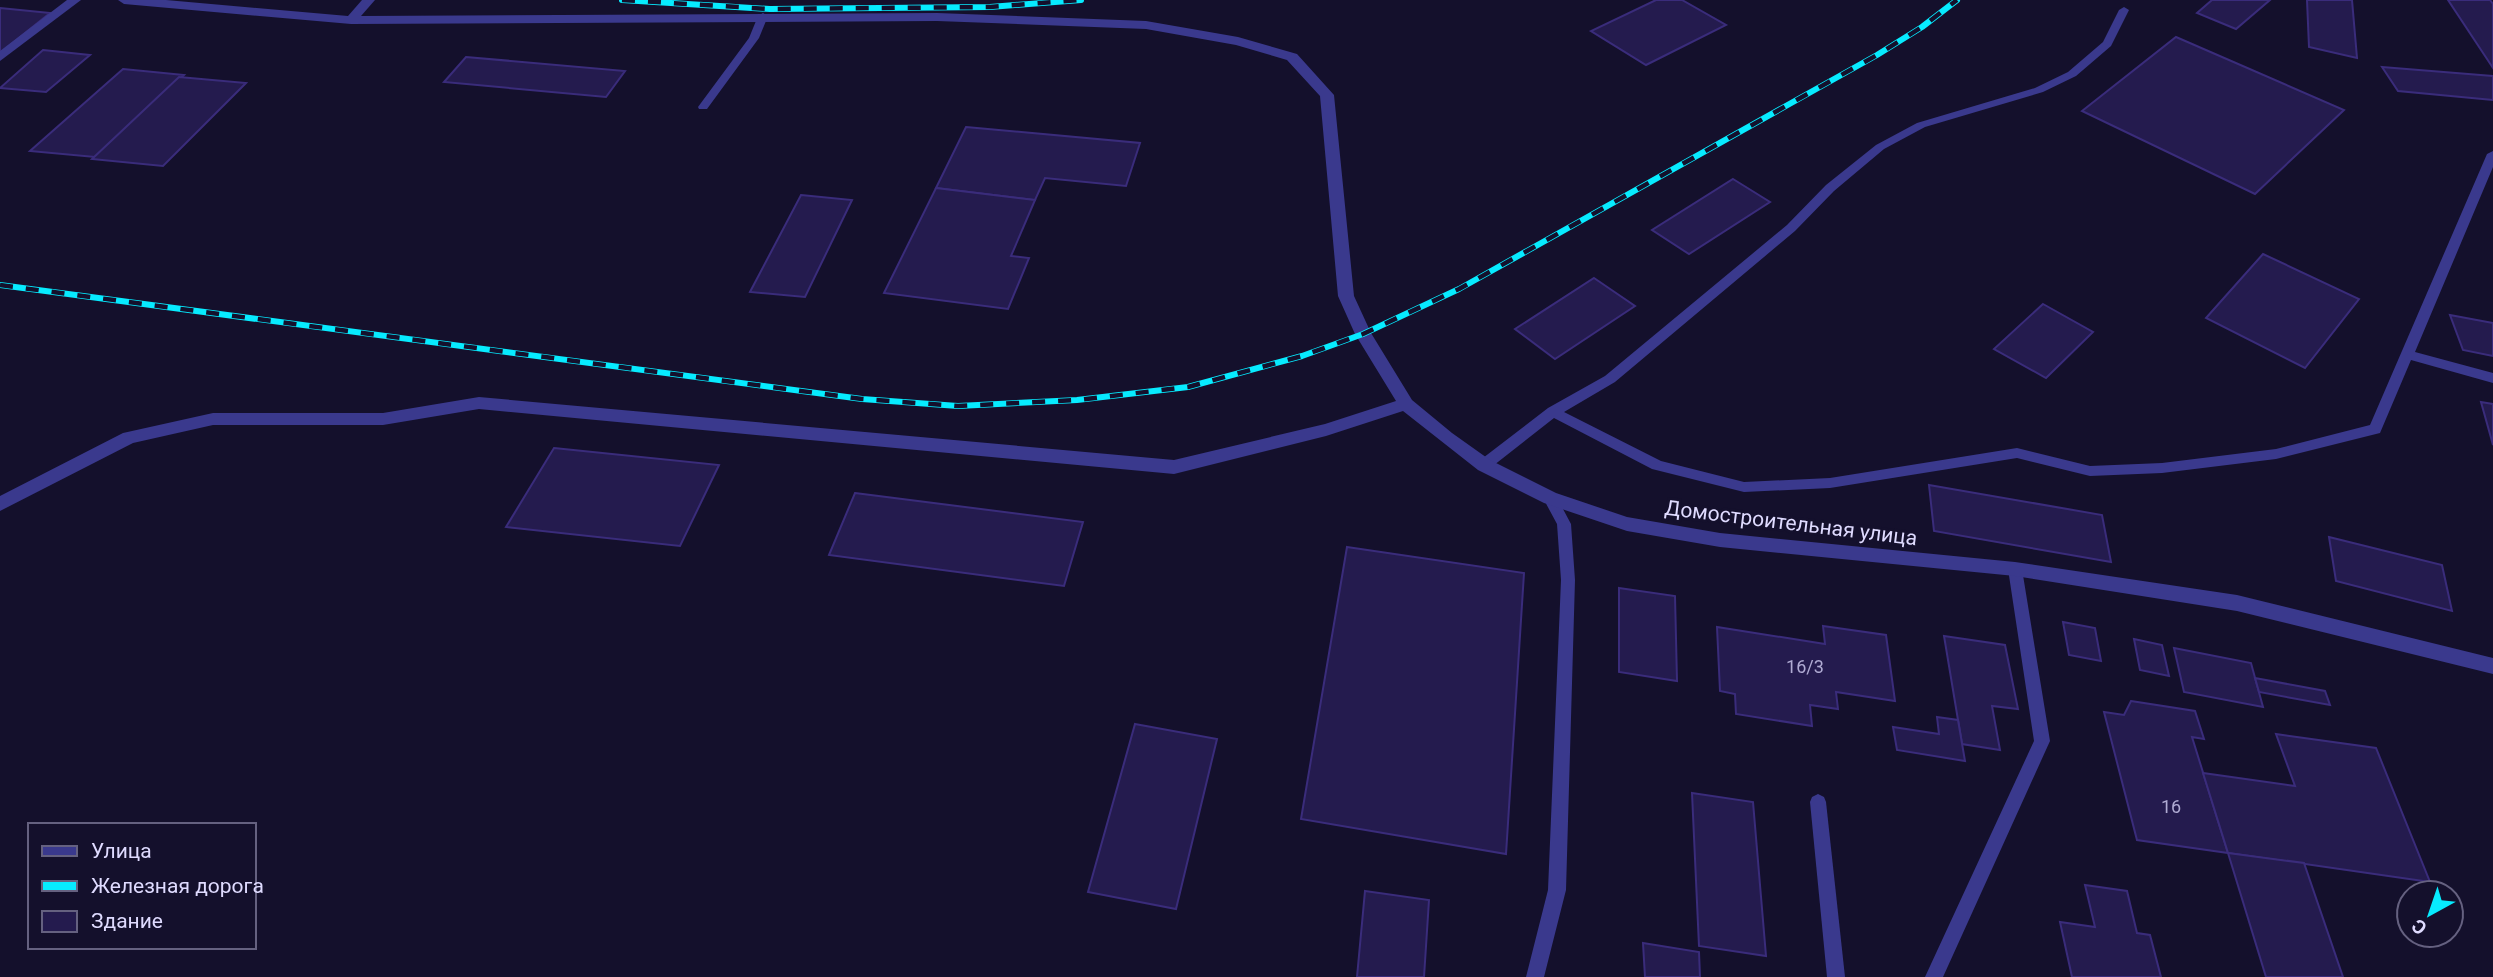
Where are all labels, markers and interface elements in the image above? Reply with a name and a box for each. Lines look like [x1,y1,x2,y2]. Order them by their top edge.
street label: Домостроительная улица [1663,496,1919,550]
house number: 16/3 [1786,656,1824,677]
house number: 16 [2161,796,2181,817]
legend [28,823,256,949]
text: Улица [91,839,152,863]
text: Железная дорога [91,874,264,898]
north arrow [2395,879,2465,949]
text: Здание [91,909,163,933]
text: С [2407,914,2432,939]

